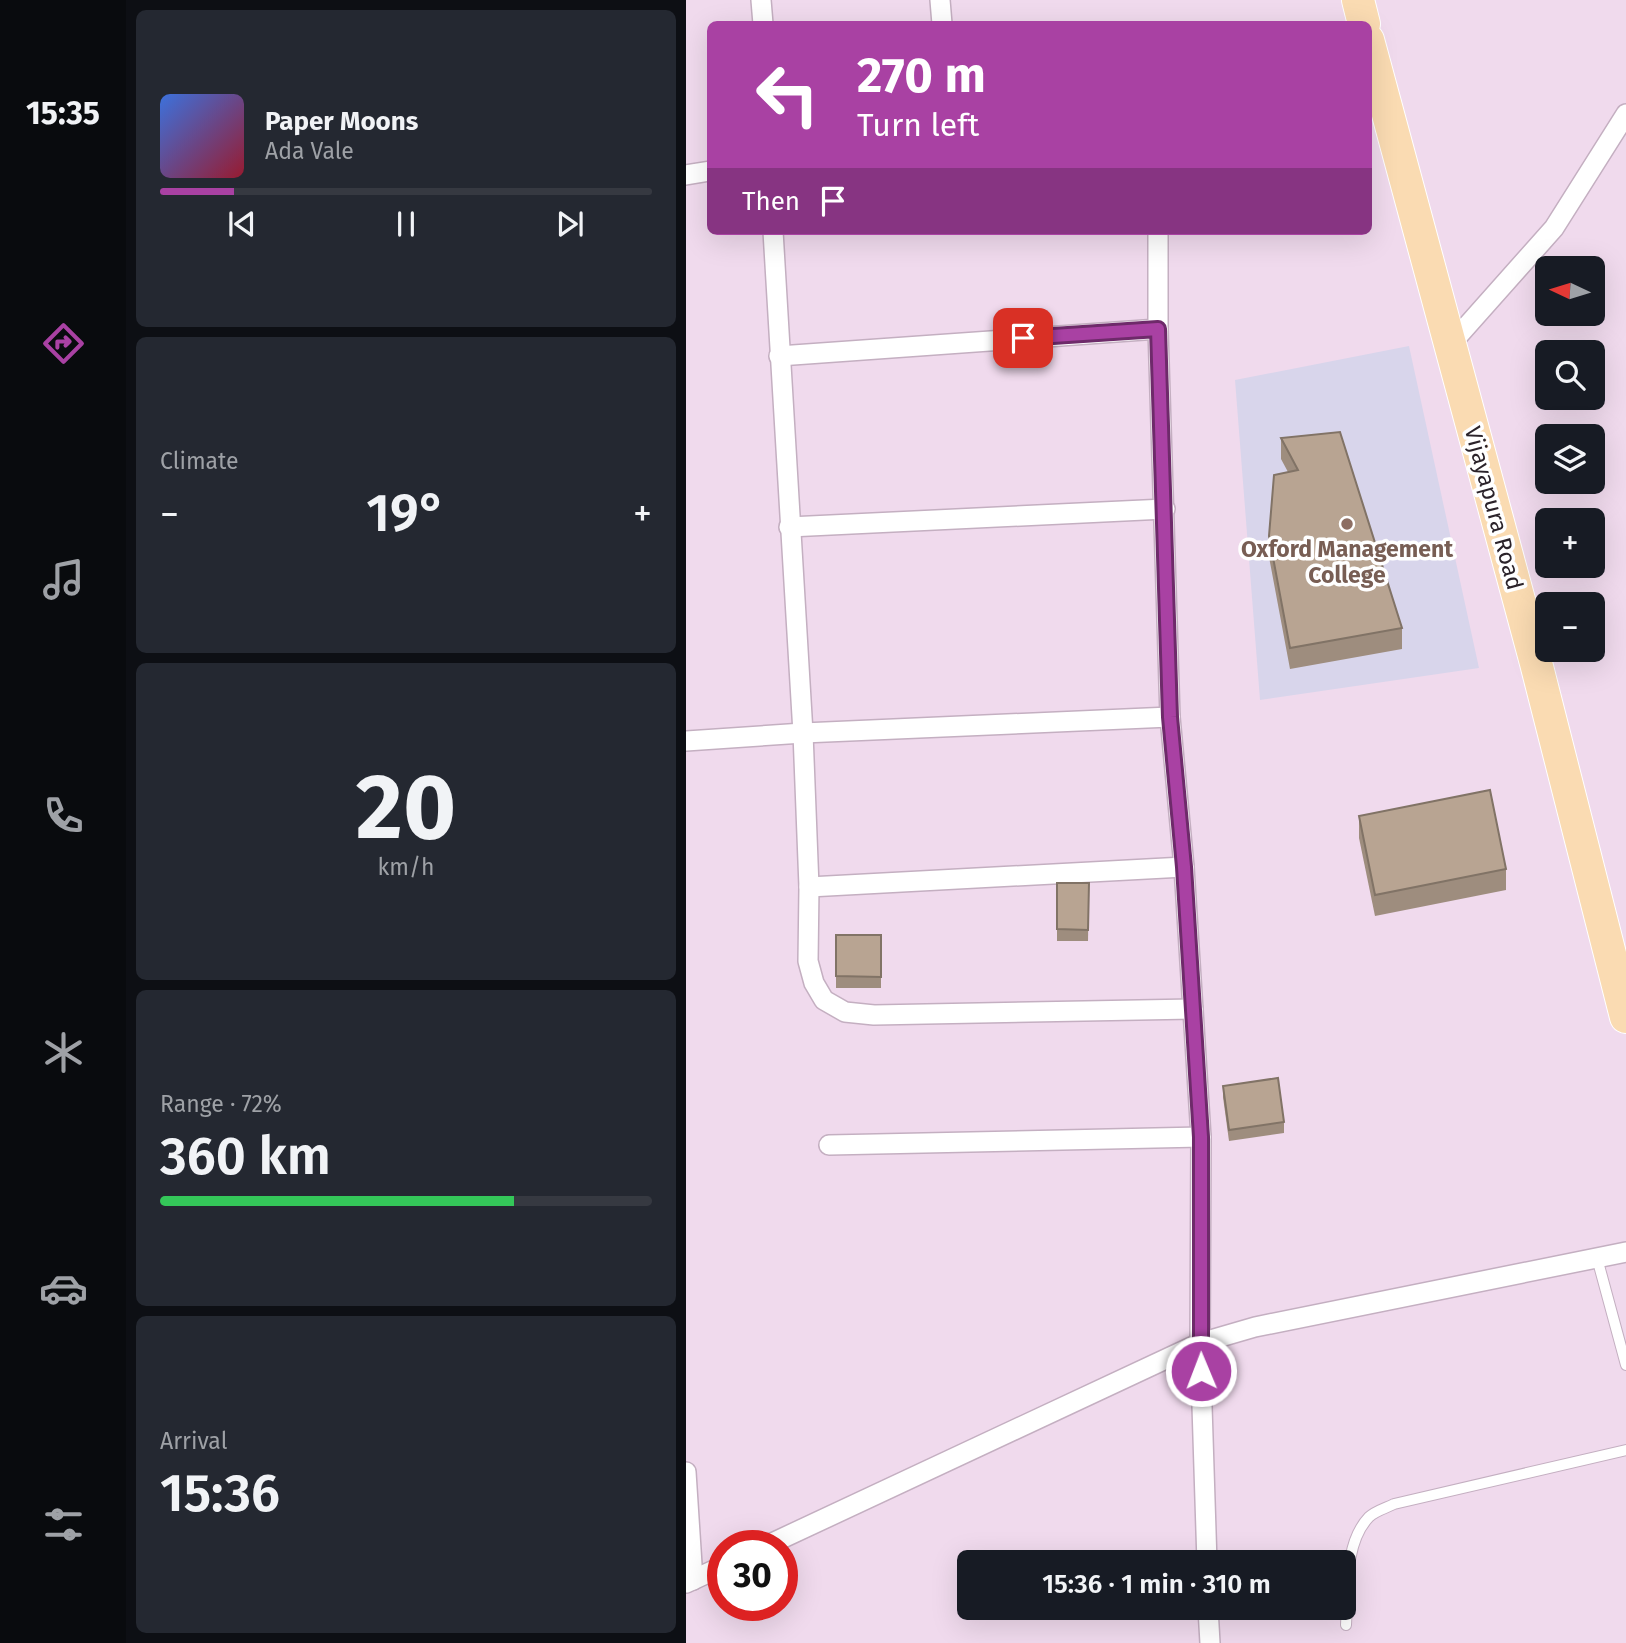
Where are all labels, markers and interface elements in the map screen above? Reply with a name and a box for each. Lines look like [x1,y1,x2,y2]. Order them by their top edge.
text: 270 m [857,46,986,105]
icon: left [742,49,833,140]
text: 15:35 [26,94,100,132]
text: Paper Moons [265,106,418,137]
text: Turn left [857,106,979,144]
text: Ada Vale [265,137,354,165]
icon: arrive [814,182,852,220]
text: Then [742,186,800,217]
icon: previous [223,205,261,243]
icon: pause [387,205,425,243]
icon: next [551,205,589,243]
north arrow [1535,256,1605,326]
map controls [1535,256,1605,662]
pin [993,308,1053,368]
icon: directions [39,319,88,368]
icon: arrive [1004,319,1042,357]
button: search [1535,340,1605,410]
street label: Vijayapura Road [1459,423,1529,593]
button: layers [1535,424,1605,494]
text: Climate [160,447,239,475]
text: 19° [366,482,446,545]
text: − [160,491,179,537]
text: + [633,491,652,537]
button: + [1535,508,1605,578]
marker: Oxford Management College [1339,516,1355,532]
place label: Oxford Management College [1241,535,1454,589]
icon: music [39,555,88,604]
button: − [1535,592,1605,662]
text: 20 [356,753,456,862]
icon: phone [39,791,88,840]
text: km/h [378,853,434,881]
icon: climate [39,1028,88,1077]
text: Range · 72% [160,1090,282,1118]
text: 360 km [160,1125,331,1188]
icon: car [39,1264,88,1313]
position arrow [1164,1334,1238,1408]
text: Arrival [160,1427,227,1455]
text: 15:36 [160,1462,280,1525]
icon: filters [39,1500,88,1549]
speed limit sign: 30 [707,1530,798,1621]
text: 15:36 · 1 min · 310 m [1042,1569,1271,1600]

